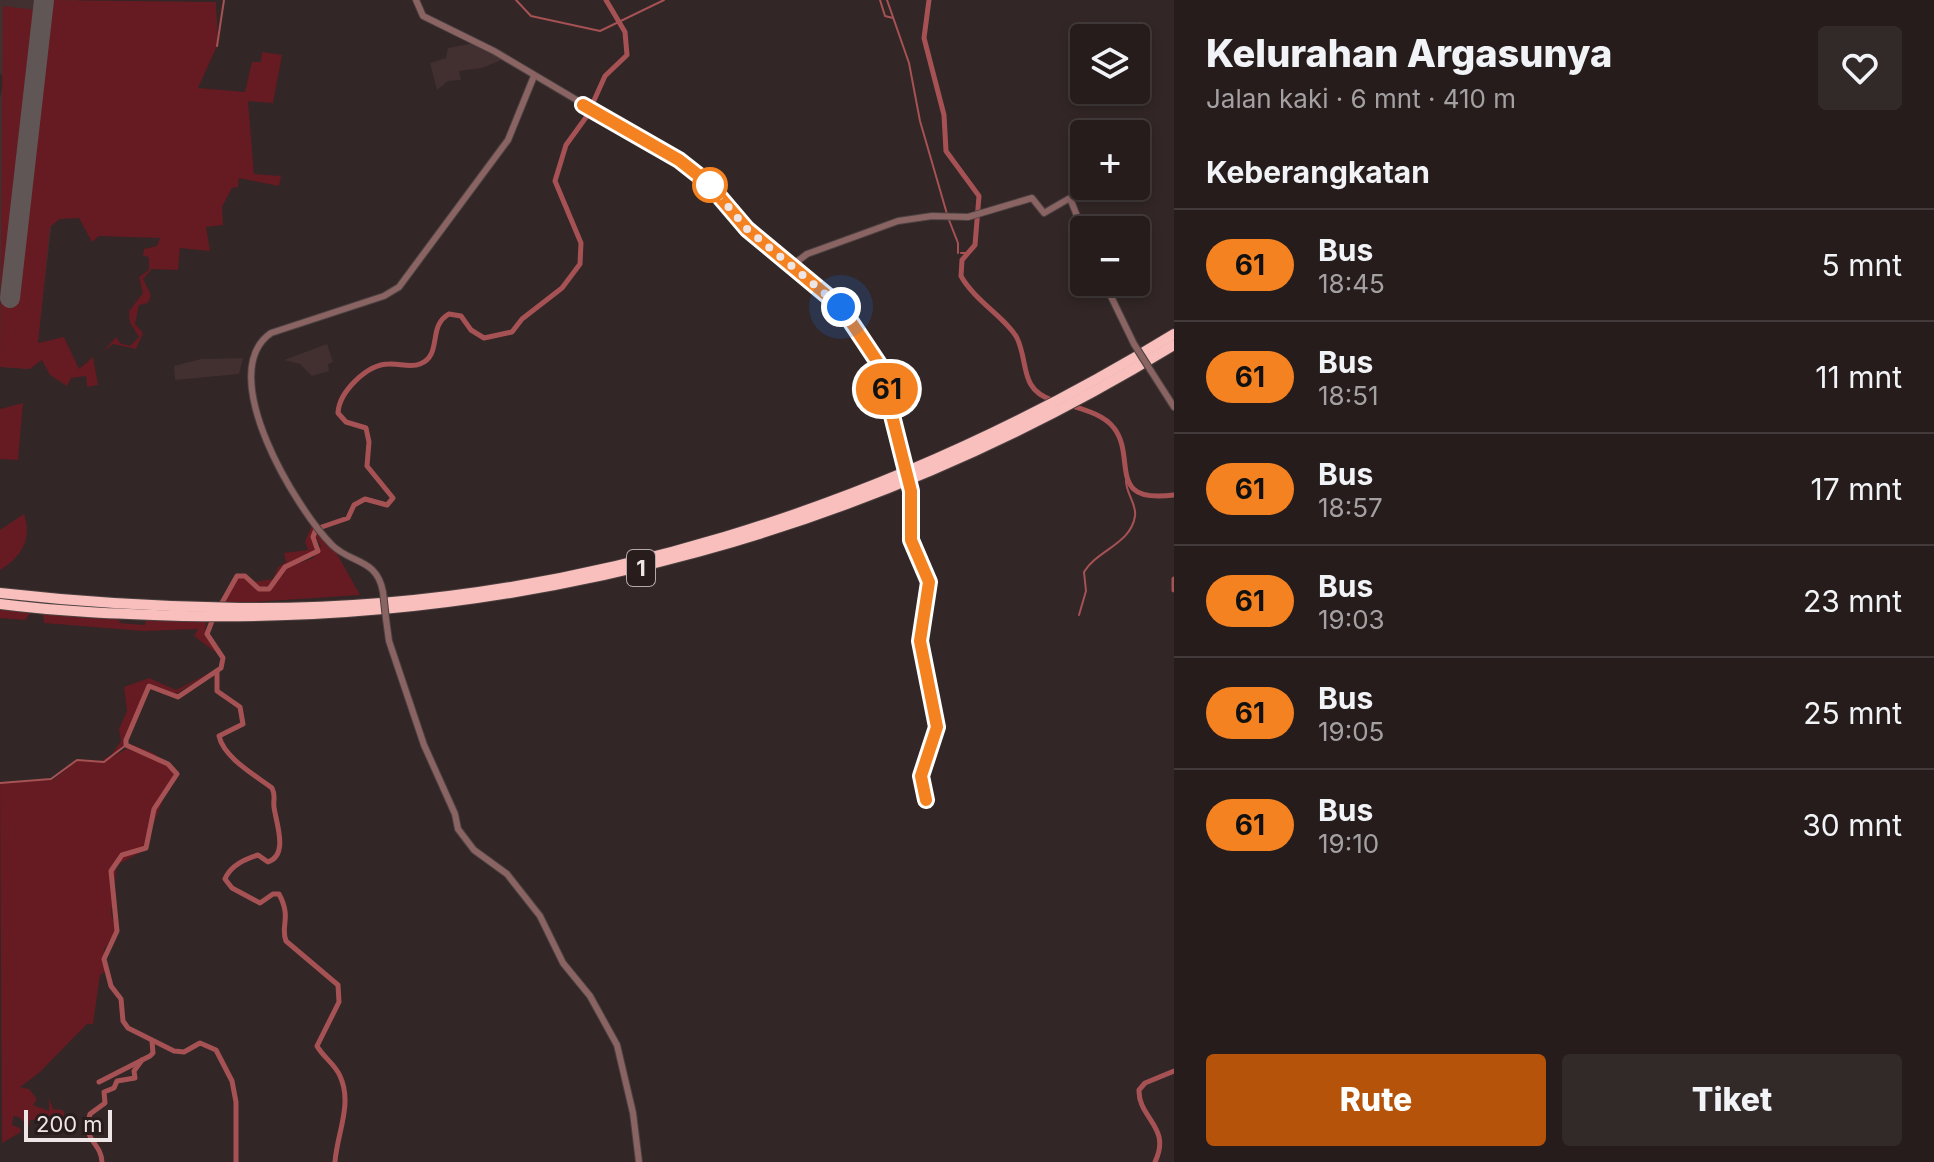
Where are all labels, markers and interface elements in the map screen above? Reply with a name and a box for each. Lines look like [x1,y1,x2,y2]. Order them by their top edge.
map controls [1070,24,1150,296]
button: layers [1070,24,1150,104]
button: heart [1818,26,1902,110]
text: Kelurahan Argasunya [1206,30,1612,76]
text: Jalan kaki · 6 mnt · 410 m [1206,83,1516,114]
button: + [1070,120,1150,200]
text: Keberangkatan [1206,154,1430,190]
unlabelled marker [693,168,727,202]
button: − [1070,216,1150,296]
text: Bus [1318,232,1373,268]
text: 5 mnt [1822,247,1902,283]
text: 61 [1235,248,1265,282]
text: 18:45 [1318,268,1385,299]
your location [821,287,861,327]
text: Bus [1318,344,1373,380]
text: 11 mnt [1815,359,1902,395]
text: 61 [1235,360,1265,394]
line badge: 61 [851,363,923,415]
text: 61 [872,372,902,406]
text: 18:51 [1318,380,1379,411]
text: Bus [1318,456,1373,492]
text: 17 mnt [1811,471,1902,507]
text: 61 [1235,472,1265,506]
text: 18:57 [1318,492,1383,523]
road number: 1 [627,550,655,586]
text: Bus [1318,568,1373,604]
text: 23 mnt [1803,583,1902,619]
text: 61 [1235,584,1265,618]
text: 19:03 [1318,604,1385,635]
text: Bus [1318,680,1373,716]
text: 25 mnt [1803,695,1902,731]
text: 61 [1235,696,1265,730]
text: 19:05 [1318,716,1384,747]
text: Bus [1318,792,1373,828]
text: 30 mnt [1802,807,1902,843]
text: 61 [1235,808,1265,842]
text: 19:10 [1318,828,1379,859]
button: Rute [1206,1054,1546,1146]
button: Tiket [1562,1054,1902,1146]
scale bar [24,1106,112,1142]
text: 200 m [36,1111,103,1137]

